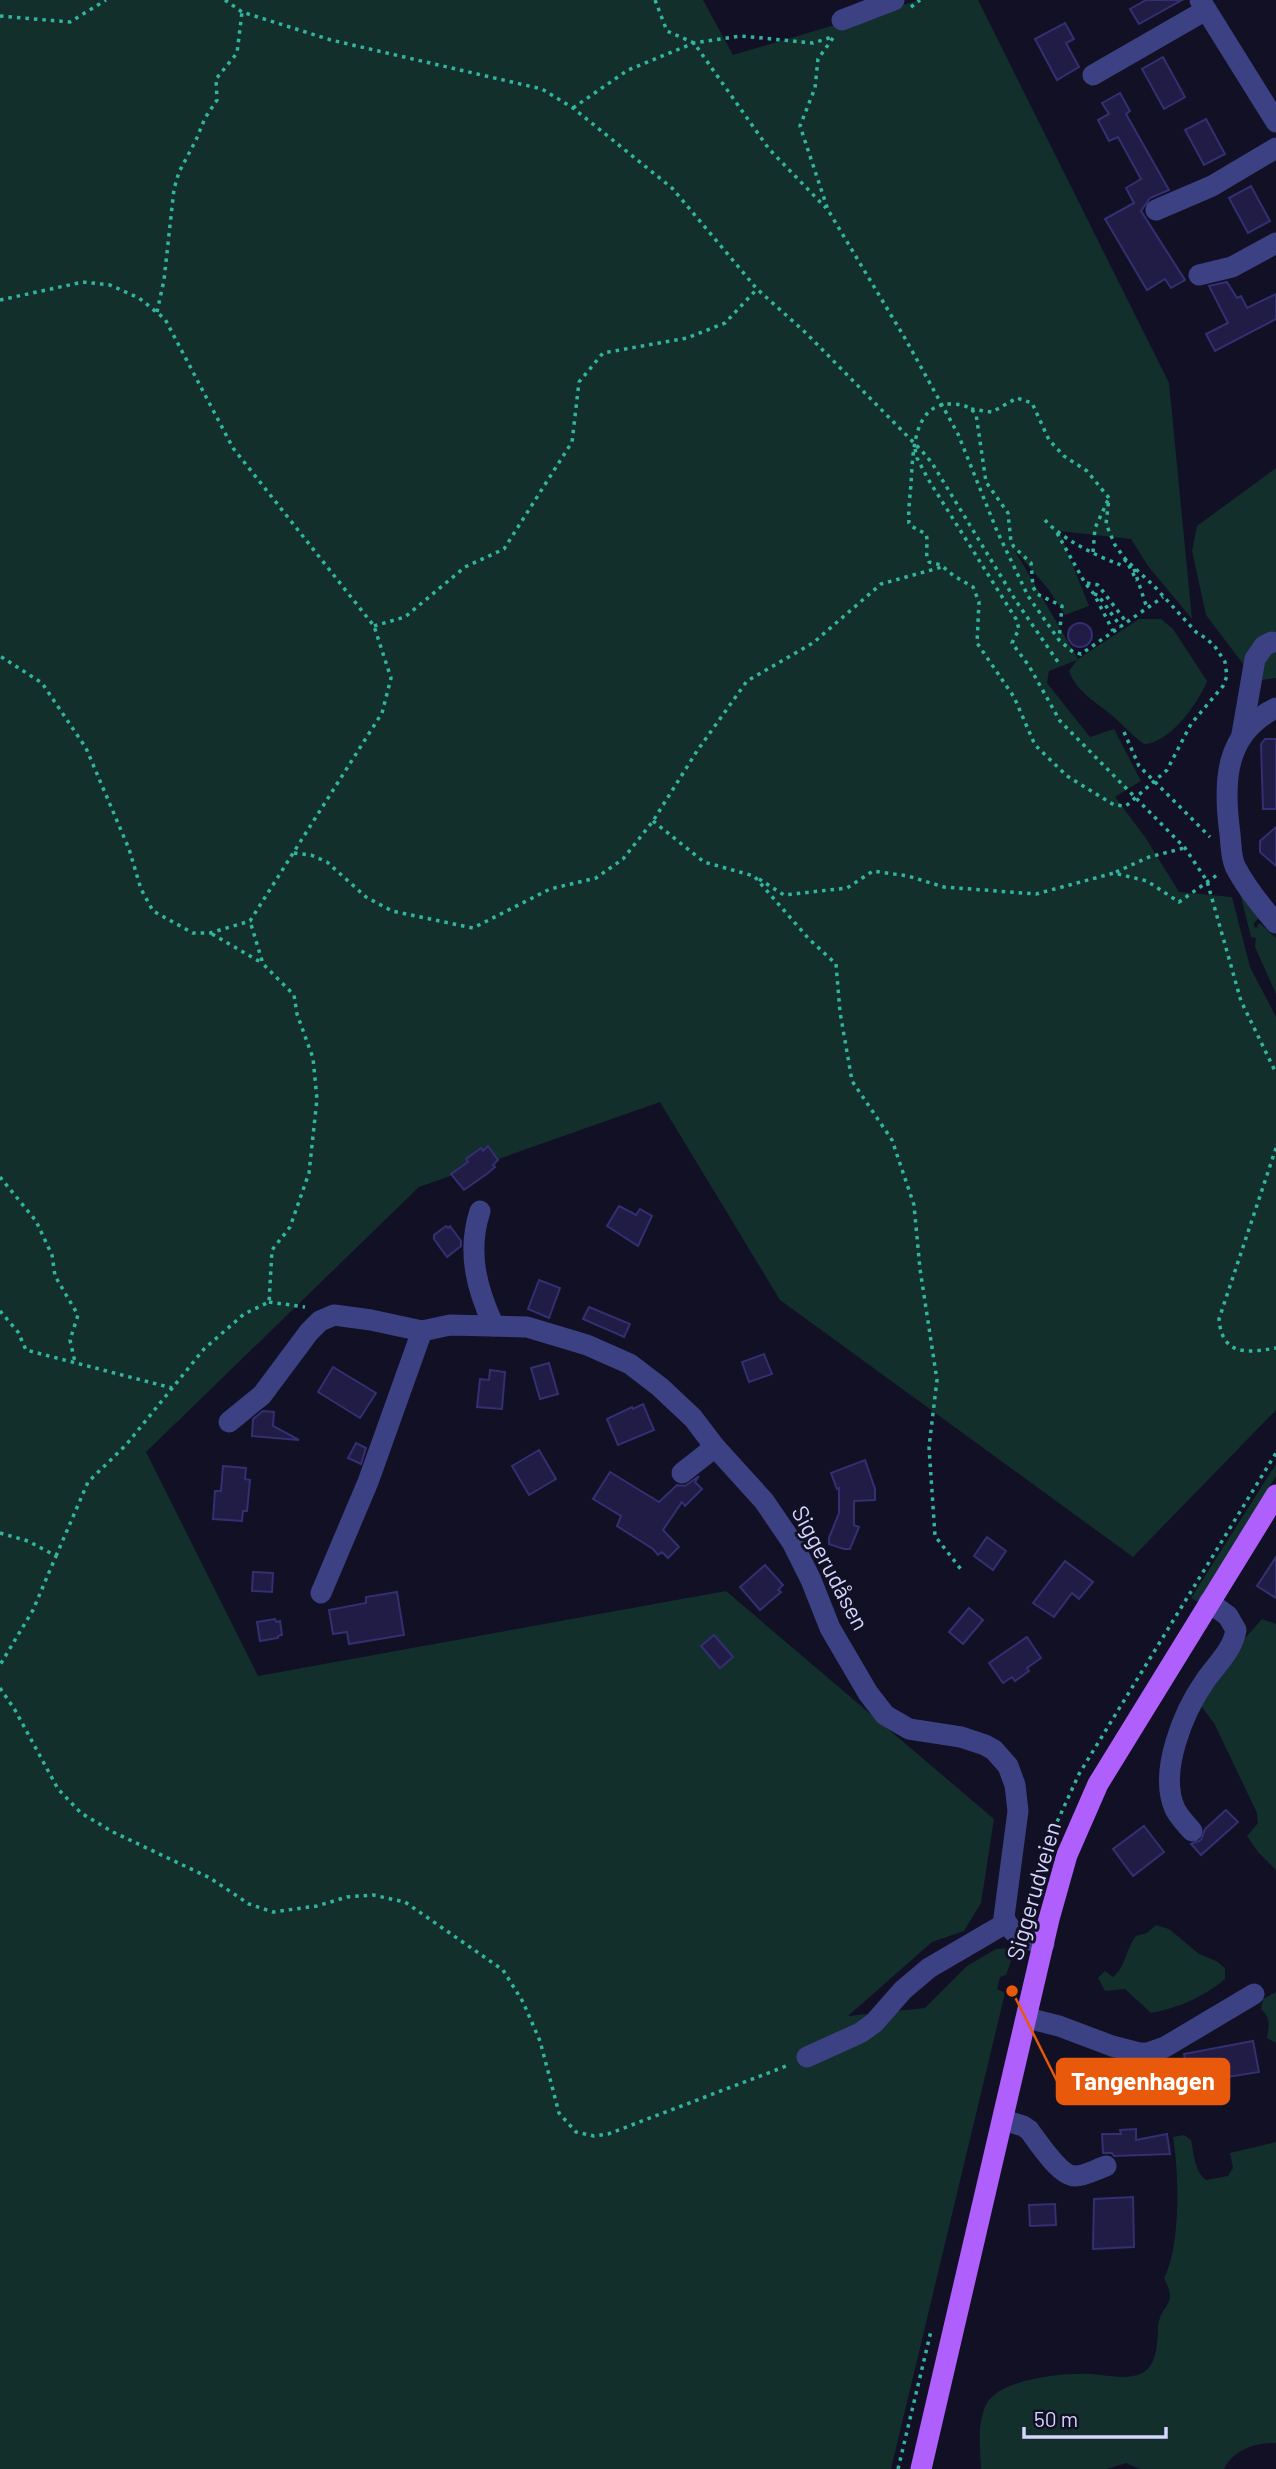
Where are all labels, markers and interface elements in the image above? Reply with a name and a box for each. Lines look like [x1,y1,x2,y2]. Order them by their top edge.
street label: Siggerudåsen [786,1501,875,1635]
street label: Siggerudveien [1000,1818,1066,1963]
callout: Tangenhagen [1057,2059,1229,2104]
text: Tangenhagen [1071,2066,1215,2095]
scale bar [1024,2396,1166,2440]
text: 50 m [1034,2406,1078,2431]

